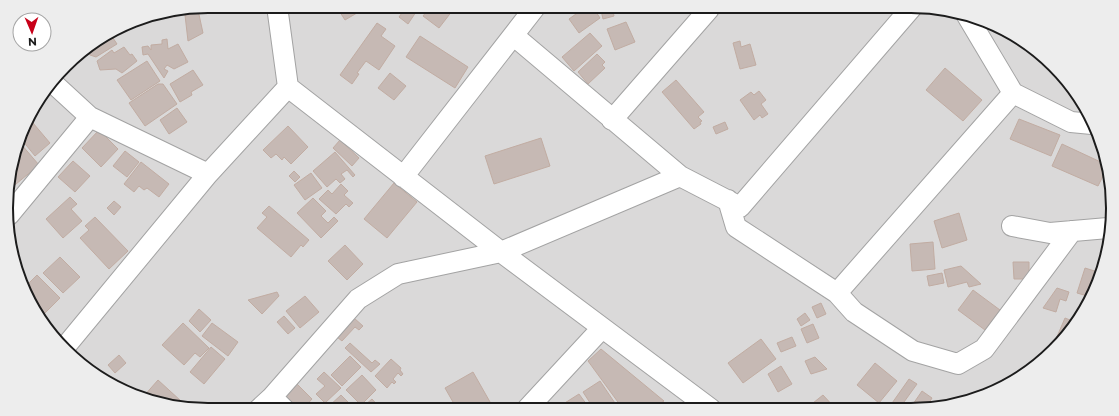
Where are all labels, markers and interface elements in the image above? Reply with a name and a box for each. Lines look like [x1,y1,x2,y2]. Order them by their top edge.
north arrow [12,12,52,52]
text: N [28,35,37,49]

